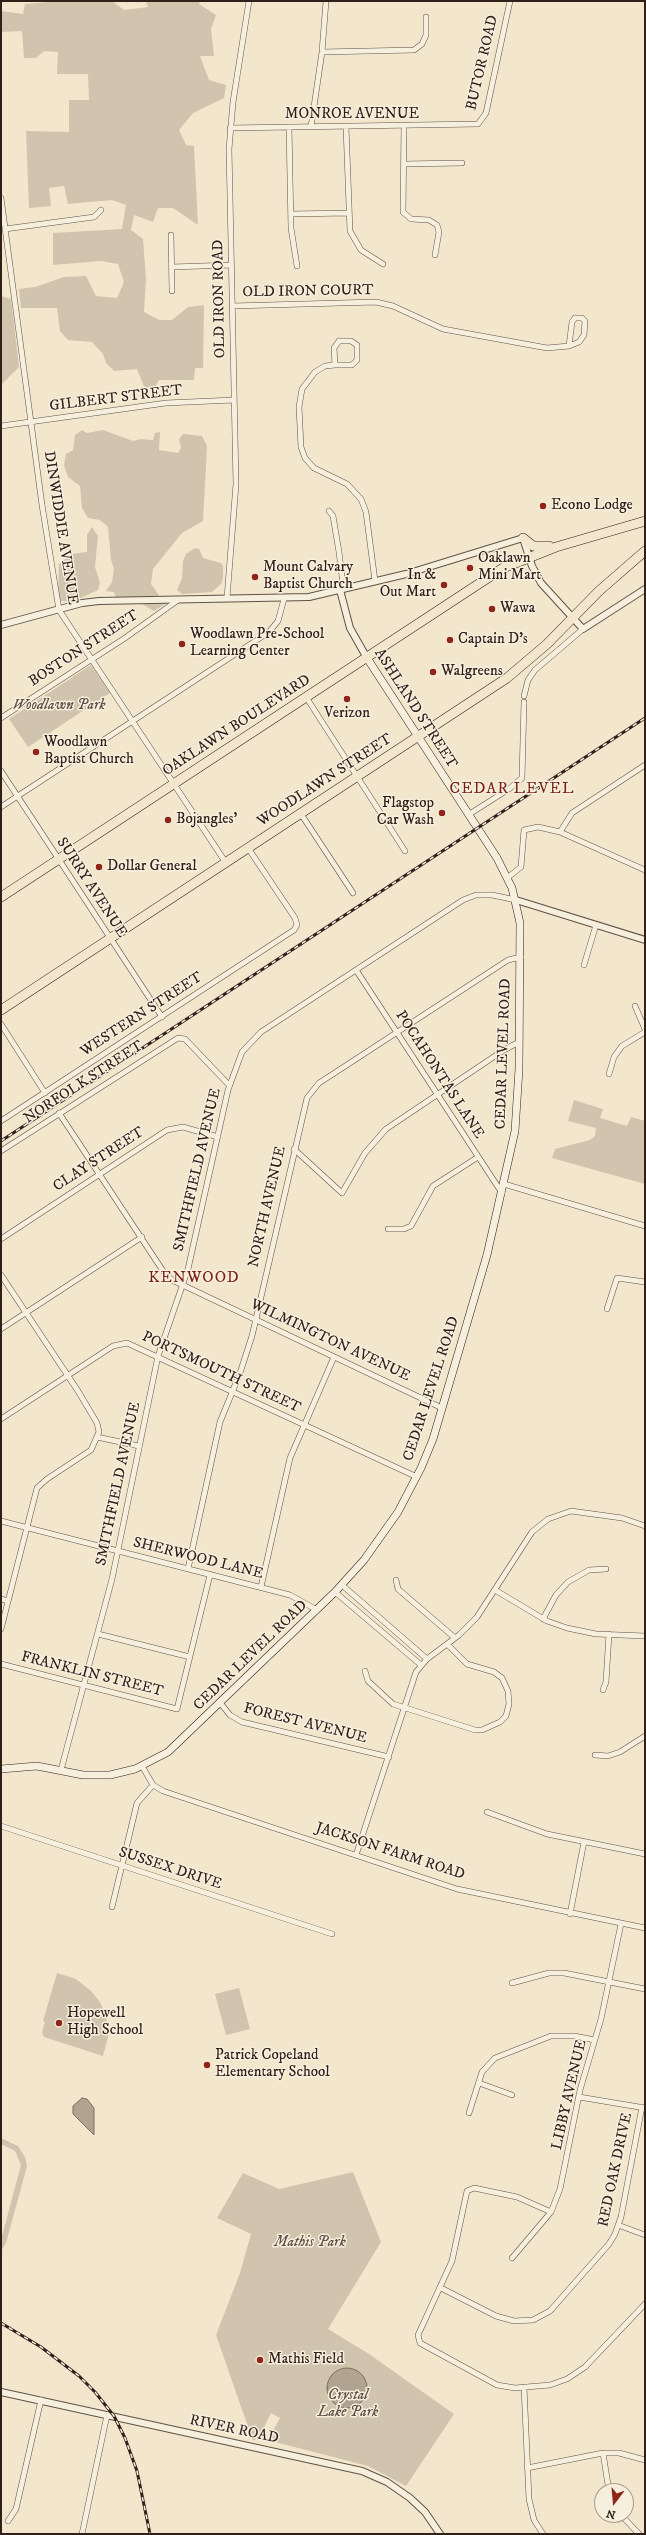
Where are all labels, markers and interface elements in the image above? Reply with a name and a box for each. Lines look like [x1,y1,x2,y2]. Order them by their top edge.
street label: BUTOR ROAD [463,14,503,112]
street label: MONROE AVENUE [285,106,419,124]
street label: OLD IRON ROAD [210,239,230,359]
street label: OLD IRON COURT [242,282,374,302]
street label: GILBERT STREET [48,382,184,416]
street label: DINWIDDIE AVENUE [39,450,81,606]
place label: Econo Lodge [551,497,633,515]
marker: Econo Lodge [538,501,548,511]
place label: Oaklawn Mini Mart [478,550,541,585]
place label: Mount Calvary Baptist Church [263,559,353,594]
marker: Oaklawn Mini Mart [465,563,475,573]
place label: In & Out Mart [380,567,436,602]
marker: Mount Calvary Baptist Church [250,572,260,582]
marker: In & Out Mart [439,580,449,590]
place label: Wawa [500,600,535,618]
marker: Wawa [487,604,497,614]
street label: BOSTON STREET [26,607,142,691]
place label: Woodlawn Pre-School Learning Center [190,626,324,661]
place label: Captain D's [458,631,528,649]
marker: Captain D's [445,635,455,645]
marker: Woodlawn Pre-School Learning Center [177,639,187,649]
street label: ASHLAND STREET [370,646,460,772]
place label: Walgreens [441,663,503,681]
marker: Walgreens [428,667,438,677]
street label: OAKLAWN BOULEVARD [160,671,314,781]
marker: Verizon [342,694,352,704]
park label: Woodlawn Park [12,697,106,715]
place label: Verizon [324,705,370,723]
street label: WOODLAWN STREET [254,731,396,831]
place label: Woodlawn Baptist Church [44,734,134,769]
marker: Woodlawn Baptist Church [31,747,41,757]
district label: CEDAR LEVEL [450,780,574,800]
place label: Flagstop Car Wash [377,795,434,830]
marker: Flagstop Car Wash [437,808,447,818]
place label: Bojangles' [176,811,237,829]
marker: Bojangles' [163,815,173,825]
street label: SURRY AVENUE [52,835,130,941]
place label: Dollar General [107,858,197,876]
marker: Dollar General [94,862,104,872]
street label: WESTERN STREET [78,969,206,1061]
street label: CEDAR LEVEL ROAD [492,978,516,1130]
street label: POCAHONTAS LANE [391,1008,487,1142]
street label: NORFOLK STREET [21,1038,147,1128]
street label: SMITHFIELD AVENUE [170,1087,226,1253]
street label: CLAY STREET [50,1124,148,1196]
street label: NORTH AVENUE [245,1145,291,1269]
district label: KENWOOD [148,1269,240,1289]
street label: WILMINGTON AVENUE [247,1296,413,1386]
street label: CEDAR LEVEL ROAD [400,1314,464,1464]
street label: PORTSMOUTH STREET [139,1328,303,1418]
street label: SMITHFIELD AVENUE [93,1401,145,1567]
street label: SHERWOOD LANE [131,1534,265,1584]
street label: CEDAR LEVEL ROAD [190,1597,312,1715]
street label: FRANKLIN STREET [19,1649,165,1701]
street label: FOREST AVENUE [241,1700,369,1748]
street label: JACKSON FARM ROAD [313,1819,467,1885]
street label: SUSSEX DRIVE [116,1844,224,1894]
place label: Hopewell High School [67,2005,143,2040]
marker: Hopewell High School [54,2018,64,2028]
street label: LIBBY AVENUE [549,2038,591,2152]
place label: Patrick Copeland Elementary School [215,2047,330,2082]
marker: Patrick Copeland Elementary School [202,2060,212,2070]
street label: RED OAK DRIVE [595,2111,637,2229]
park label: Mathis Park [274,2234,346,2252]
place label: Mathis Field [268,2351,344,2369]
marker: Mathis Field [255,2355,265,2365]
park label: Crystal Lake Park [318,2387,378,2422]
street label: RIVER ROAD [188,2412,280,2448]
north arrow [594,2483,634,2523]
text: N [605,2506,617,2522]

